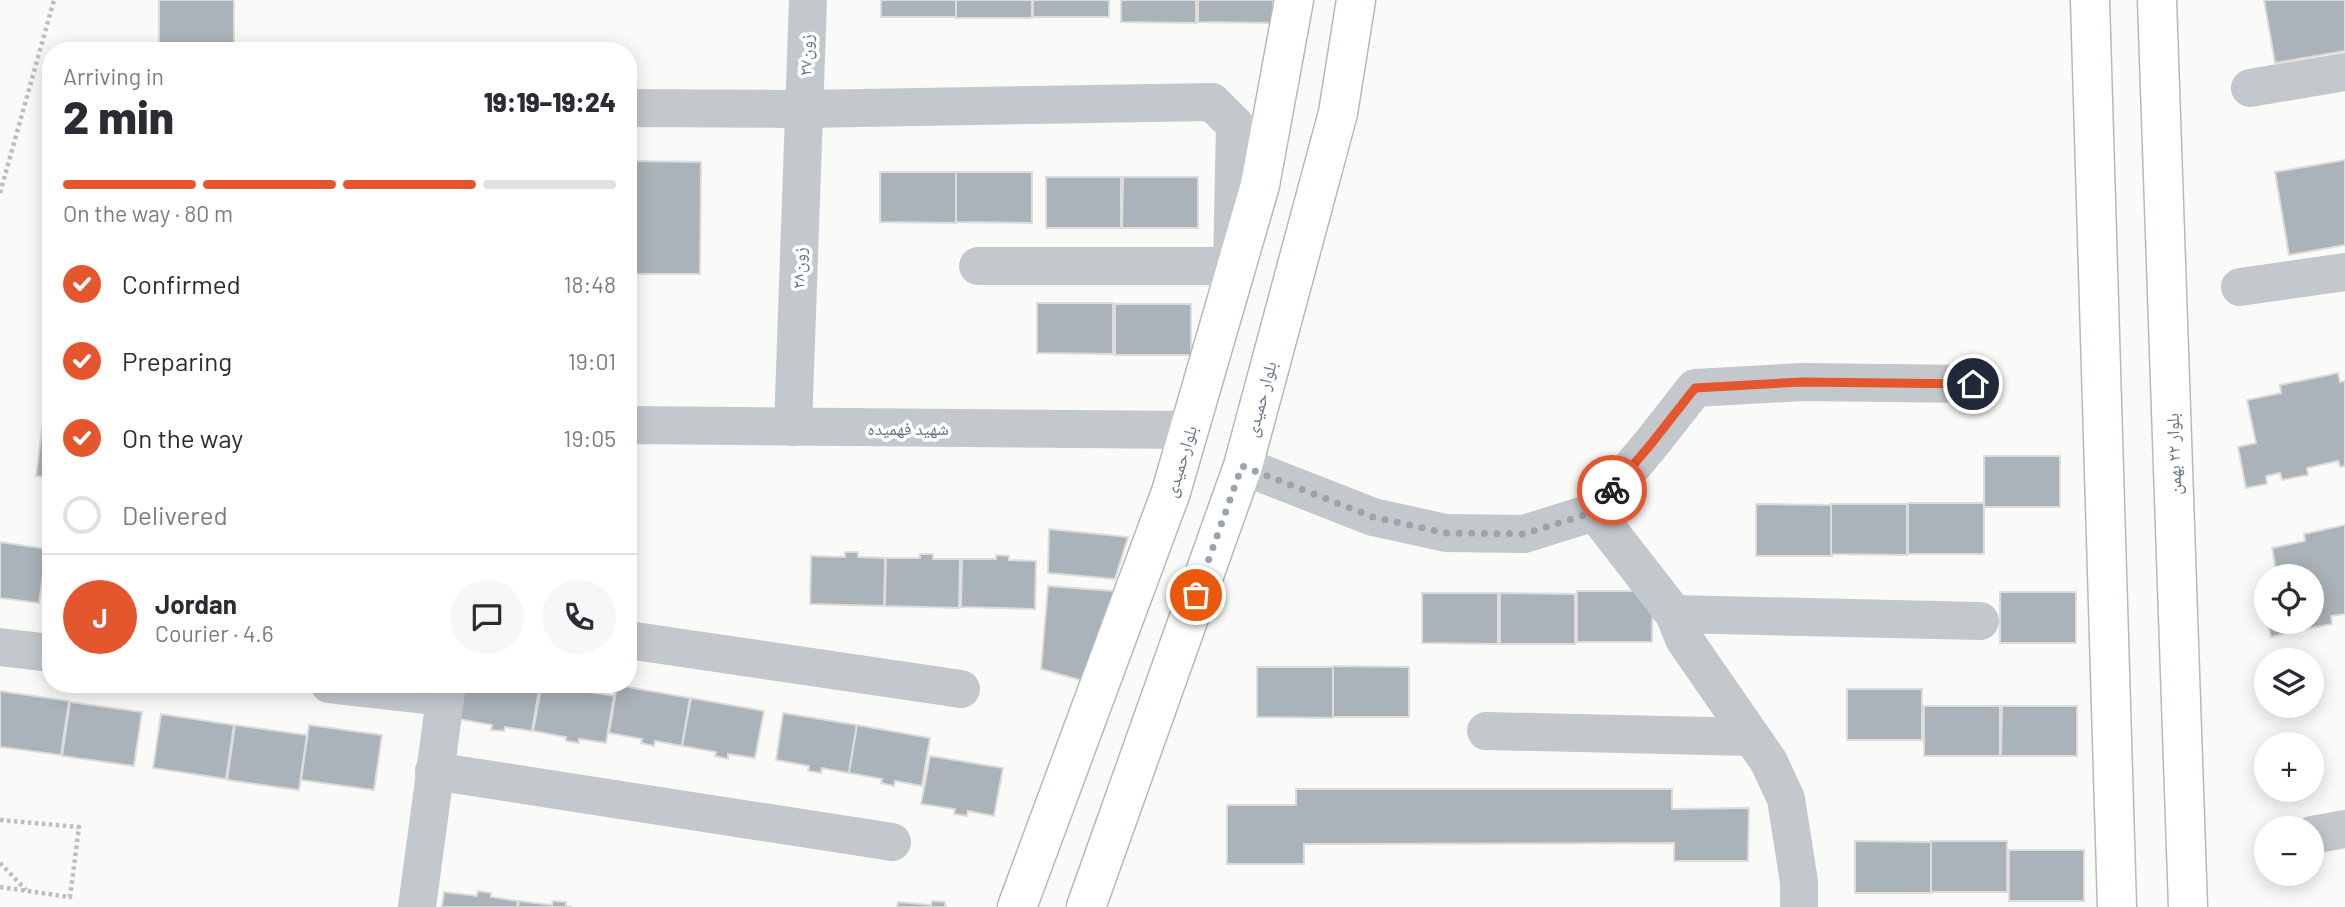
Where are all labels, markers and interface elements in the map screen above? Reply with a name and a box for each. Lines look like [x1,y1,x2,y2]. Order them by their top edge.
street label: زون۲۷ [793,34,818,76]
text: Arriving in [63,62,164,90]
text: 19:19–19:24 [484,86,616,117]
text: 2 min [63,88,174,143]
text: On the way · 80 m [63,199,233,227]
street label: زون۲۸ [786,247,811,289]
icon: check [63,265,101,303]
text: Confirmed [122,268,241,299]
text: 18:48 [564,270,616,298]
icon: check [63,342,101,380]
text: Preparing [122,345,232,376]
text: 19:01 [568,347,616,375]
pin [1943,354,2003,414]
street label: بلوار حمیدی [1239,359,1282,440]
icon: home [1954,365,1992,403]
street label: بلوار ۲۲ بهمن [2161,412,2186,495]
street label: شهید فهمیده [867,417,949,439]
icon: check [63,419,101,457]
text: On the way [122,422,243,453]
street label: بلوارحمیدی [1159,422,1202,500]
text: 19:05 [563,424,616,452]
courier [1577,455,1647,525]
icon: bike [1593,471,1631,509]
text: Delivered [122,499,228,530]
map controls [2254,564,2324,886]
button: locate [2254,564,2324,634]
pin [1166,565,1226,625]
icon: bag [1177,576,1215,614]
button: chat [450,580,524,654]
button: phone [542,580,616,654]
text: Jordan [155,588,237,619]
text: J [92,602,108,633]
text: Courier · 4.6 [155,619,274,647]
button: layers [2254,648,2324,718]
button: + [2254,732,2324,802]
button: − [2254,816,2324,886]

